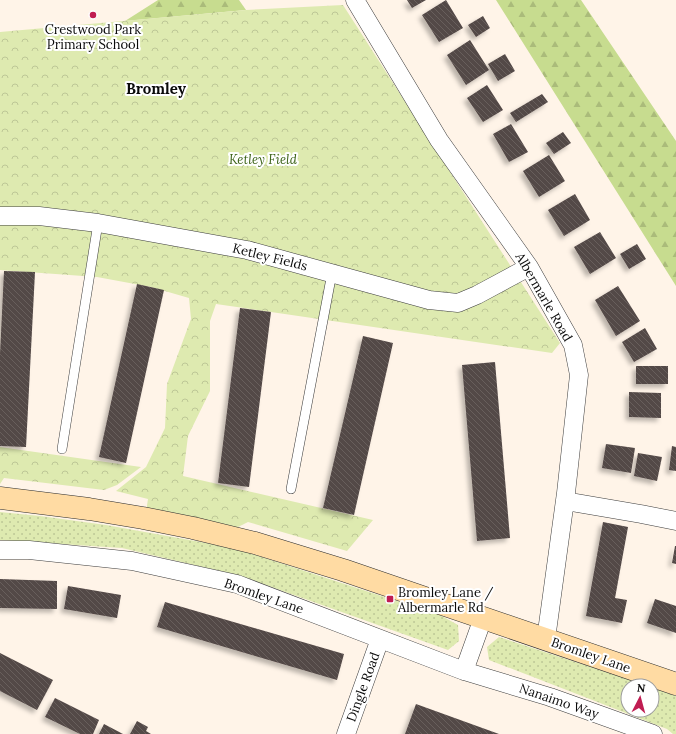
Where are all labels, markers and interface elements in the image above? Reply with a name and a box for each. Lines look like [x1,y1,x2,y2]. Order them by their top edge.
marker: Crestwood Park Primary School [88,10,98,20]
place label: Crestwood Park Primary School [45,21,141,53]
district label: Bromley [126,79,187,98]
park label: Ketley Field [229,151,298,168]
street label: Ketley Fields [231,239,309,275]
street label: Albermarle Road [511,249,576,345]
street label: Bromley Lane [222,574,306,618]
place label: Bromley Lane / Albermarle Rd [397,584,493,616]
marker: Bromley Lane / Albermarle Rd [385,594,395,604]
street label: Bromley Lane [549,633,633,677]
street label: Dingle Road [343,650,384,724]
north arrow [620,678,660,718]
street label: Nanaimo Way [517,679,601,723]
text: N [636,681,646,696]

